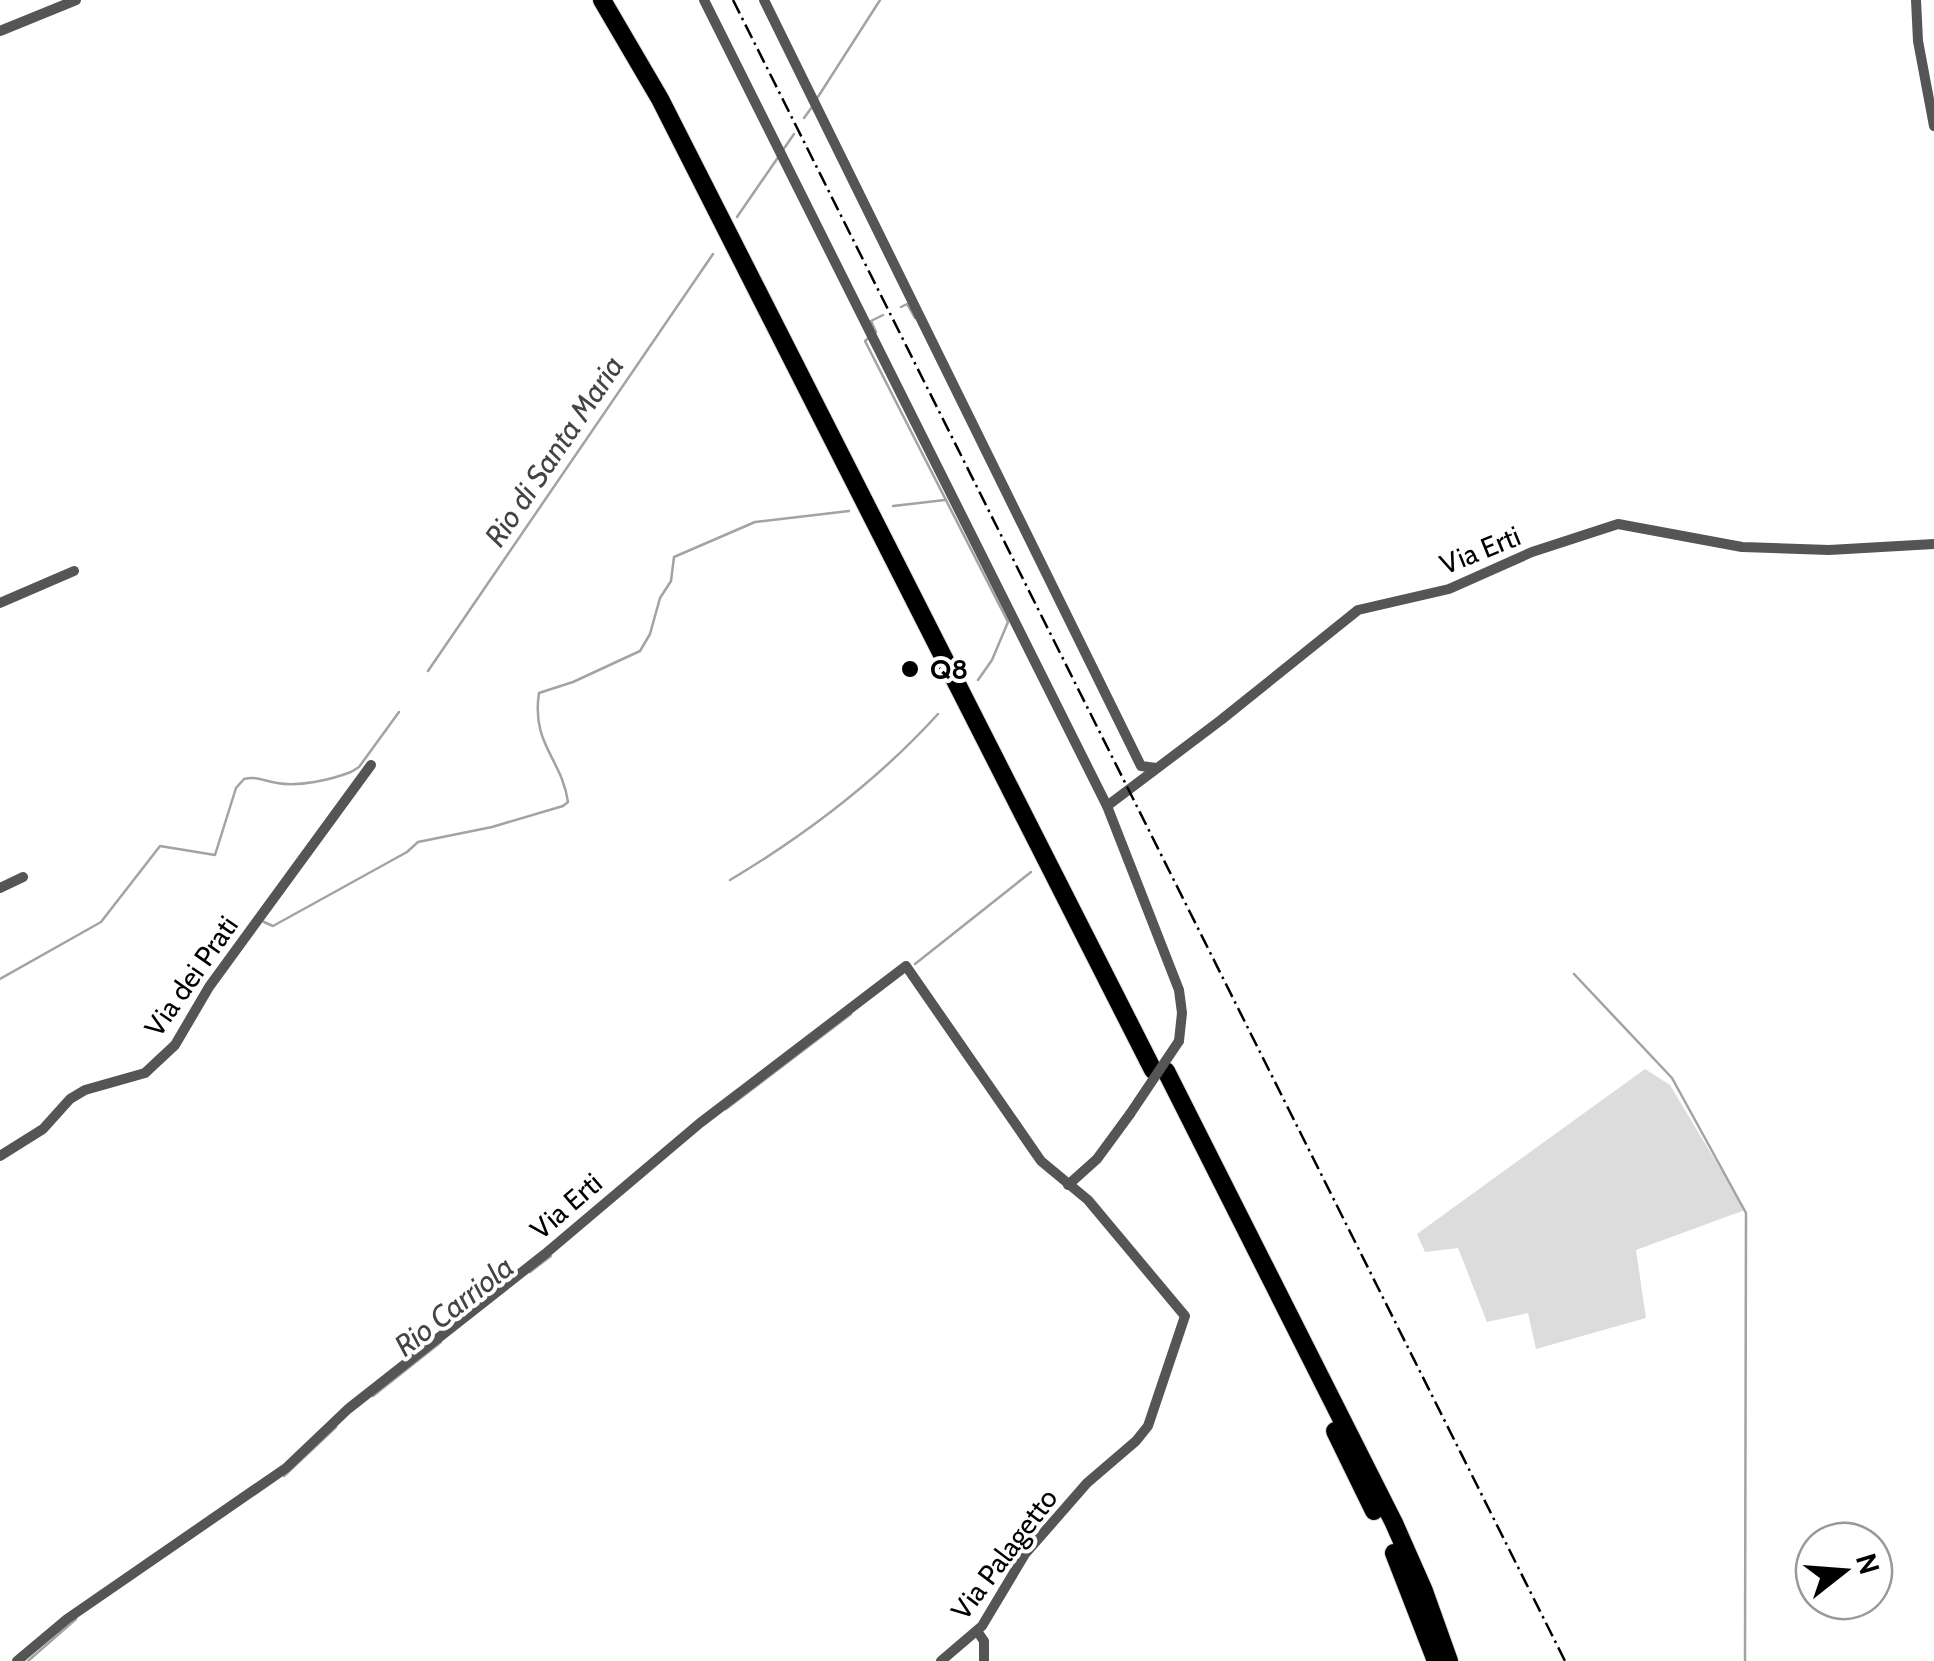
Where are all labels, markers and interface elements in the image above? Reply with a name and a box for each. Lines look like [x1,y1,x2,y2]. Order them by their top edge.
water label: Rio di Santa Maria [477,349,631,553]
street label: Via Erti [1435,519,1525,581]
place label: Q8 [930,652,968,686]
marker: Q8 [899,658,921,680]
street label: Via dei Prati [137,909,245,1043]
street label: Via Erti [523,1166,609,1246]
water label: Rio Carriola [387,1248,521,1364]
street label: Via Palagetto [944,1482,1064,1626]
north arrow [1794,1521,1894,1621]
text: N [1849,1549,1887,1578]

